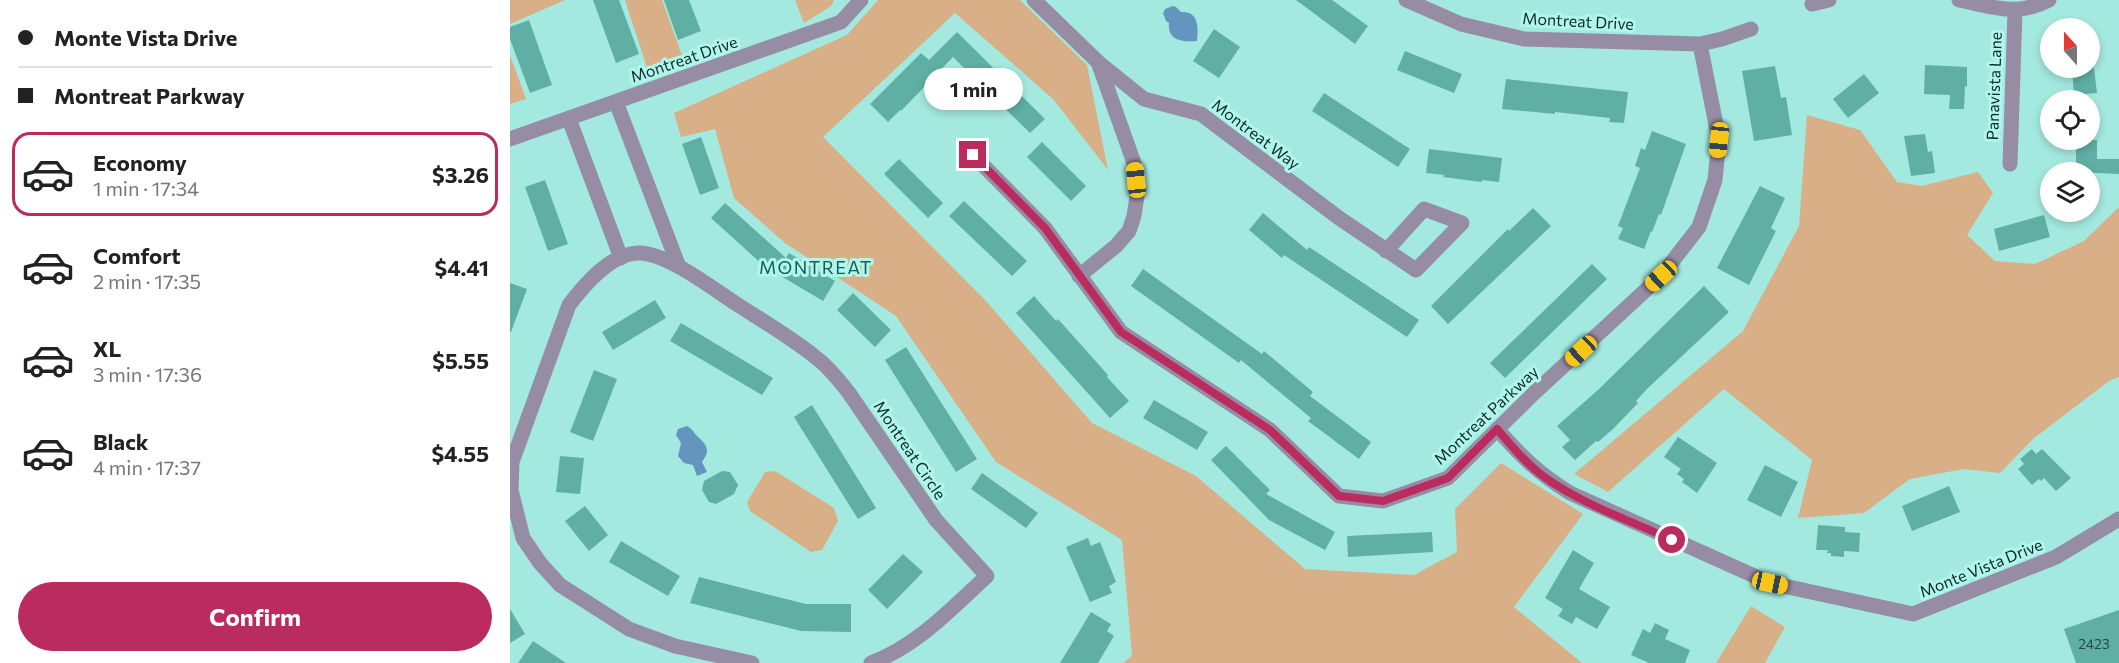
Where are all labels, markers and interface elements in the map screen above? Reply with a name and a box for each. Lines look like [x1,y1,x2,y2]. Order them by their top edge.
street label: Montreat Drive [1522,8,1634,33]
north arrow [2040,18,2100,78]
map controls [2040,18,2100,222]
text: Monte Vista Drive [54,24,237,51]
street label: Montreat Drive [628,31,740,86]
street label: Panavista Lane [1982,31,2005,141]
callout: 1 min [924,68,1022,110]
text: 1 min [950,77,997,101]
text: Montreat Parkway [54,82,245,109]
button: locate [2040,90,2100,150]
street label: Montreat Way [1209,94,1304,173]
car [1708,121,1730,159]
route end [959,141,986,168]
icon: car [21,147,75,201]
text: Economy [93,149,187,176]
text: $3.26 [432,161,489,188]
car [1125,161,1147,199]
button: layers [2040,162,2100,222]
text: 1 min · 17:34 [93,176,199,200]
icon: car [21,240,75,294]
text: Comfort [93,242,181,269]
text: $4.41 [435,254,489,281]
district label: MONTREAT [759,256,873,278]
car [1642,257,1680,295]
text: 2 min · 17:35 [93,269,201,293]
car [1562,332,1600,370]
icon: car [21,333,75,387]
text: XL [93,335,121,362]
text: $5.55 [432,347,489,374]
street label: Montreat Parkway [1430,361,1542,468]
text: 3 min · 17:36 [93,362,202,386]
street label: Montreat Circle [870,397,950,503]
icon: car [21,426,75,480]
text: Black [93,428,148,455]
text: $4.55 [431,440,489,467]
text: 4 min · 17:37 [93,455,201,479]
route start [1658,526,1685,553]
street label: Monte Vista Drive [1917,534,2045,601]
car [1751,570,1789,596]
button: Confirm [18,582,492,651]
house number: 2423 [2078,635,2110,652]

